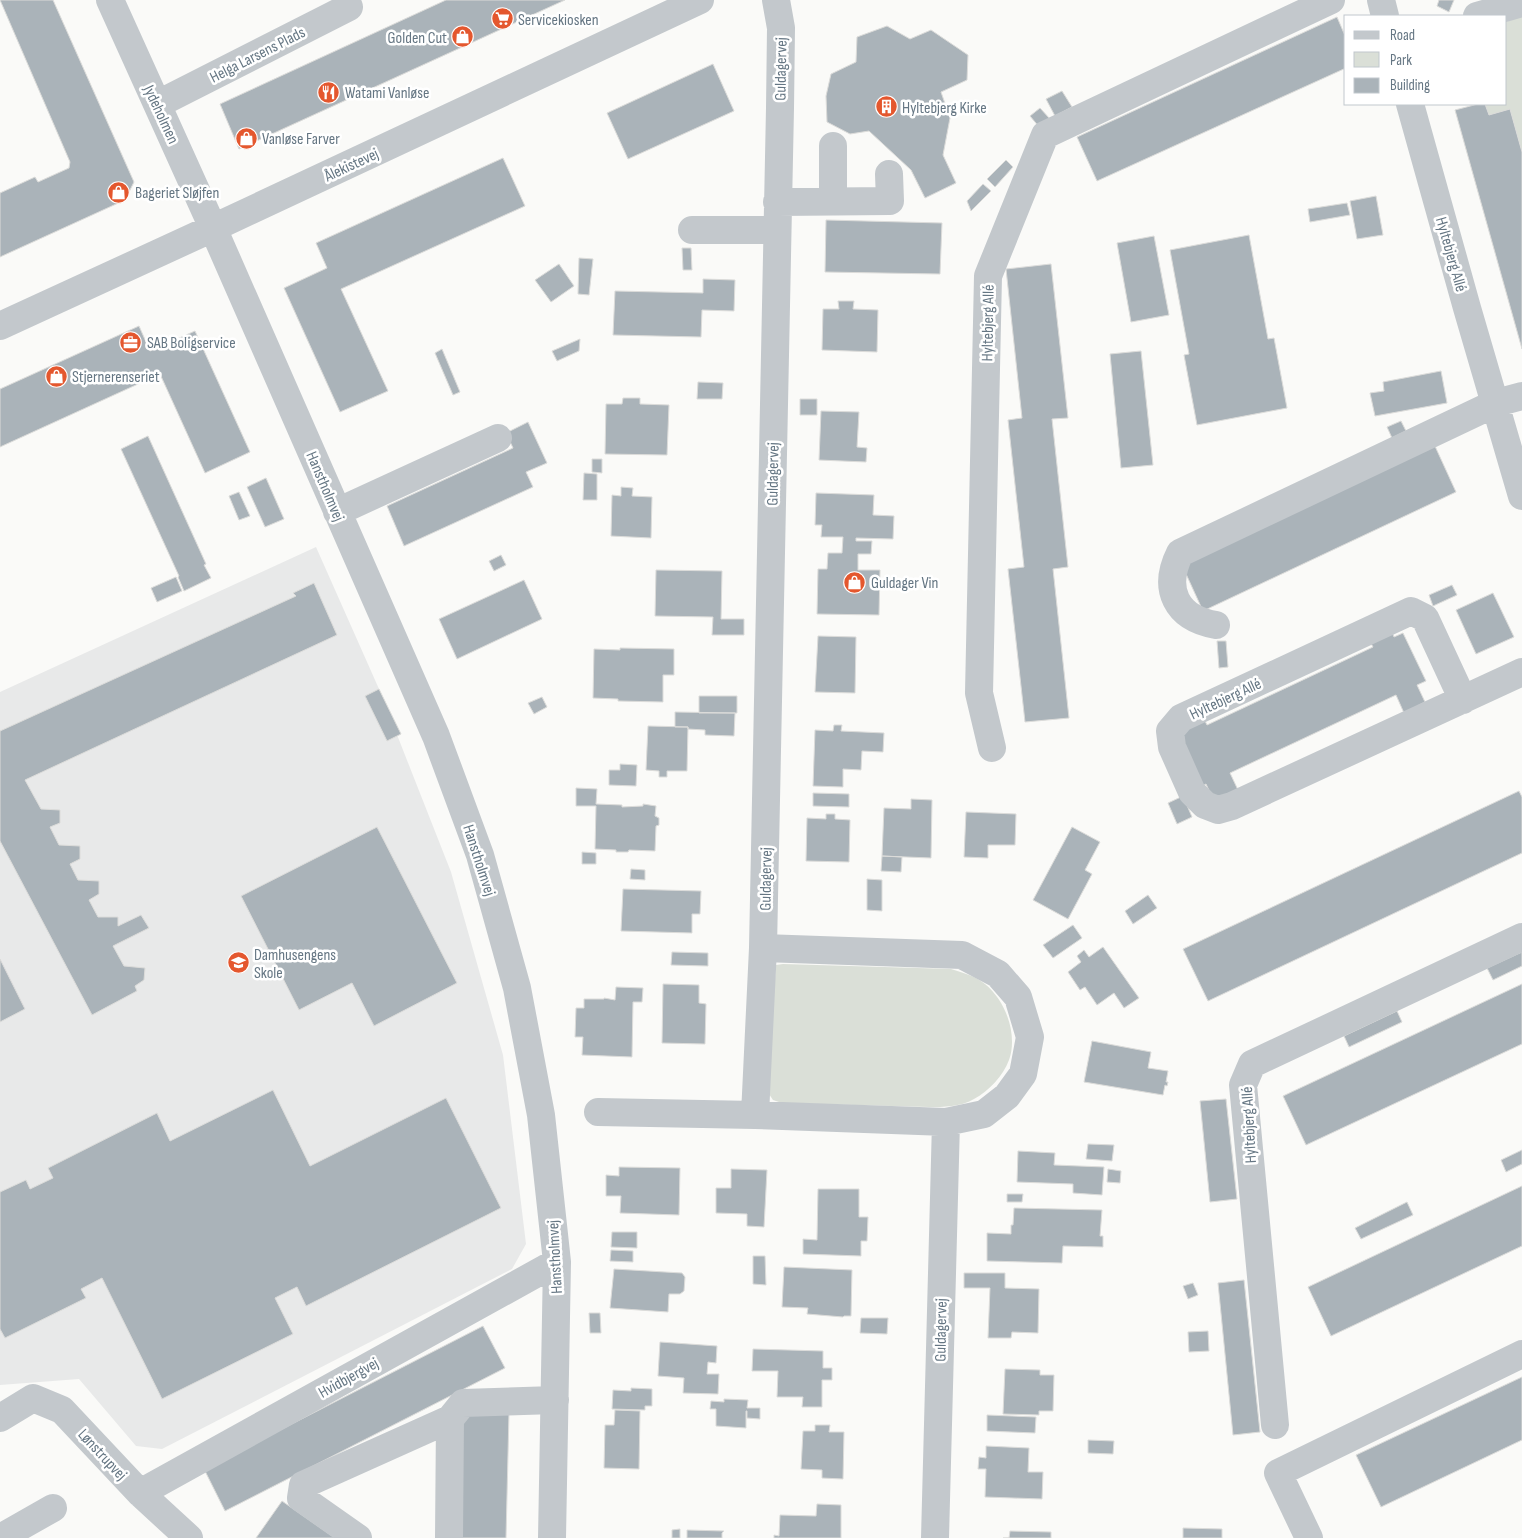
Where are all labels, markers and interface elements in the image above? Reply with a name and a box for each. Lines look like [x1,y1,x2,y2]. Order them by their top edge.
supermarket icon: Servicekiosken [490,7,514,31]
place label: Servicekiosken [518,11,599,30]
legend [1344,15,1507,105]
street label: Helga Larsens Plads [207,23,309,88]
shop icon: Golden Cut [451,25,475,49]
text: Road [1390,26,1415,45]
place label: Golden Cut [388,29,447,48]
street label: Guldagervej [771,37,792,101]
text: Park [1390,51,1412,70]
text: Building [1390,76,1430,95]
restaurant icon: Watami Vanløse [317,80,341,104]
street label: Jydeholmen [138,81,182,147]
place label: Watami Vanløse [345,84,429,103]
building icon: Hyltebjerg Kirke [874,95,898,119]
place label: Hyltebjerg Kirke [902,99,987,118]
shop icon: Vanløse Farver [234,126,258,150]
place label: Vanløse Farver [262,130,340,149]
street label: Ålekistevej [321,144,382,187]
shop icon: Bageriet Sløjfen [107,180,131,204]
place label: Bageriet Sløjfen [135,184,219,203]
street label: Hyltebjerg Allé [1431,215,1470,294]
street label: Hyltebjerg Allé [978,284,999,362]
office icon: SAB Boligservice [119,330,143,354]
place label: SAB Boligservice [147,334,236,353]
shop icon: Stjernerenseriet [44,364,68,388]
place label: Stjernerenseriet [72,368,160,387]
street label: Guldagervej [763,442,784,506]
street label: Hanstholmvej [301,449,348,524]
shop icon: Guldager Vin [843,570,867,594]
place label: Guldager Vin [871,574,938,593]
street label: Hyltebjerg Allé [1187,674,1265,724]
street label: Hanstholmvej [458,822,499,899]
street label: Guldagervej [756,847,777,911]
place label: Damhusengens Skole [254,946,336,983]
school or university icon: Damhusengens Skole [226,951,250,975]
street label: Hyltebjerg Allé [1238,1086,1261,1164]
street label: Hanstholmvej [544,1219,567,1294]
street label: Guldagervej [931,1298,952,1362]
street label: Hvidbjergvej [315,1354,382,1403]
street label: Lønstrupvej [73,1426,130,1485]

